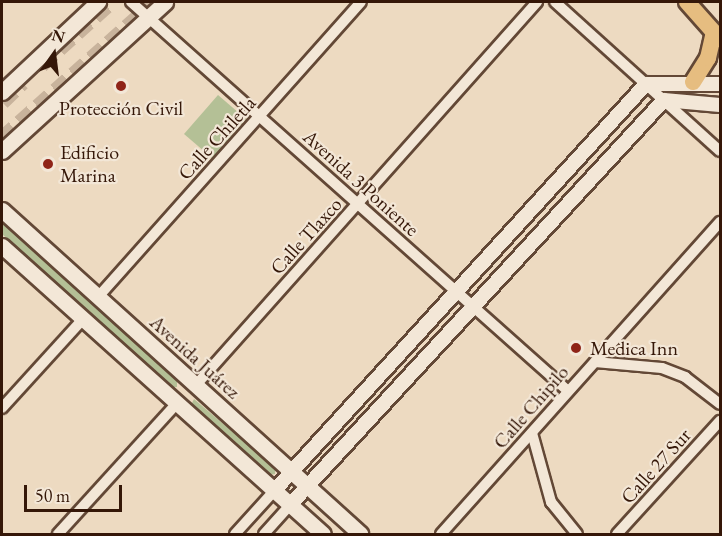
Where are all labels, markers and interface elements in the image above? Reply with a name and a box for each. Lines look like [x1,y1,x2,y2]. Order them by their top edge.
north arrow [24,24,84,84]
text: N [50,24,67,48]
marker: Protección Civil [114,79,128,93]
street label: Calle Chiletla [173,91,261,185]
place label: Protección Civil [59,96,183,120]
street label: Avenida 3 Poniente [298,125,424,241]
place label: Edificio Marina [60,140,119,187]
marker: Edificio Marina [41,157,55,171]
street label: Calle Tlaxco [265,192,347,280]
street label: Avenida Juárez [145,310,245,404]
place label: Medica Inn [590,336,678,360]
marker: Medica Inn [567,339,585,357]
street label: Calle Chipilo [488,360,574,454]
street label: Calle 27 Sur [616,423,696,509]
scale bar [27,473,124,511]
text: 50 m [35,484,70,507]

